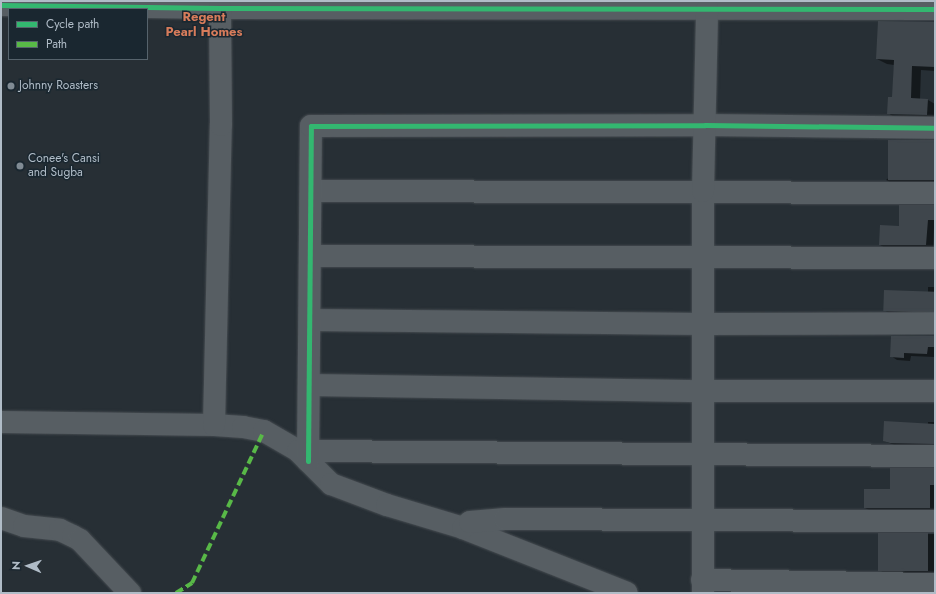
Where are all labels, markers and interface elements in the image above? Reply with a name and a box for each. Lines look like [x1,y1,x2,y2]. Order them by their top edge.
legend [8,8,148,60]
district label: Regent Pearl Homes [166,10,242,41]
text: Cycle path [46,15,99,33]
text: Path [46,35,67,53]
place label: Johnny Roasters [19,79,98,93]
marker: Johnny Roasters [6,81,16,91]
place label: Conee's Cansi and Sugba [28,152,100,180]
marker: Conee's Cansi and Sugba [15,161,25,171]
north arrow [8,546,48,586]
text: N [8,561,24,570]

